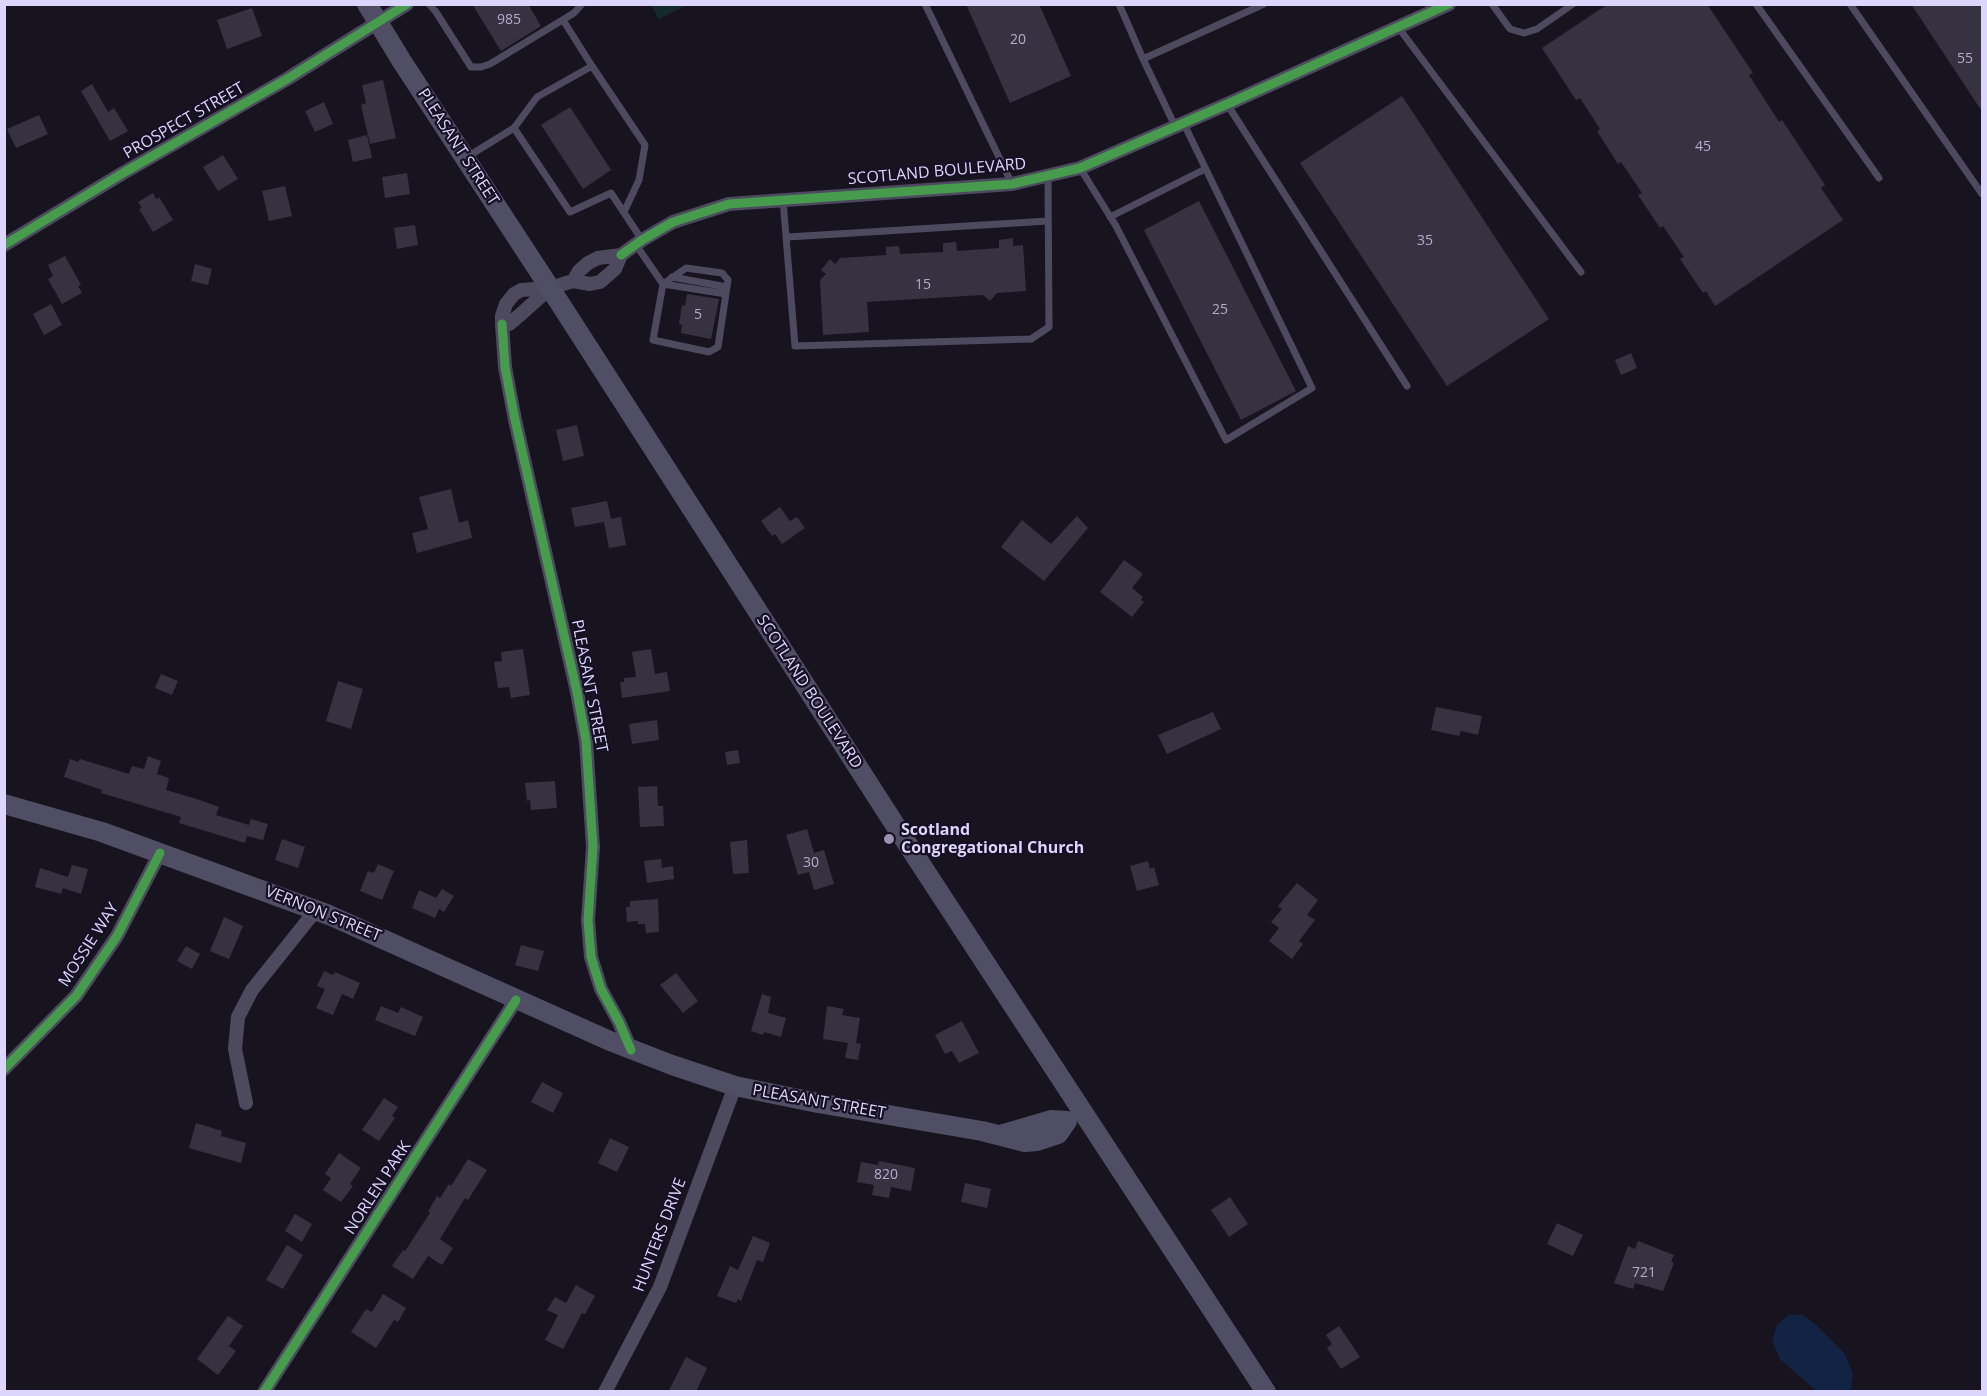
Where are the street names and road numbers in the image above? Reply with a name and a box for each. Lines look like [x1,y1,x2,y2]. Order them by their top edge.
street label: PROSPECT STREET [120,79,248,163]
street label: PLEASANT STREET [413,85,503,209]
street label: SCOTLAND BOULEVARD [847,155,1027,189]
street label: SCOTLAND BOULEVARD [752,612,866,772]
street label: PLEASANT STREET [567,618,611,754]
street label: VERNON STREET [262,882,384,946]
street label: MOSSIE WAY [55,900,123,990]
street label: PLEASANT STREET [751,1081,887,1123]
street label: NORLEN PARK [341,1138,415,1238]
street label: HUNTERS DRIVE [629,1175,691,1295]

